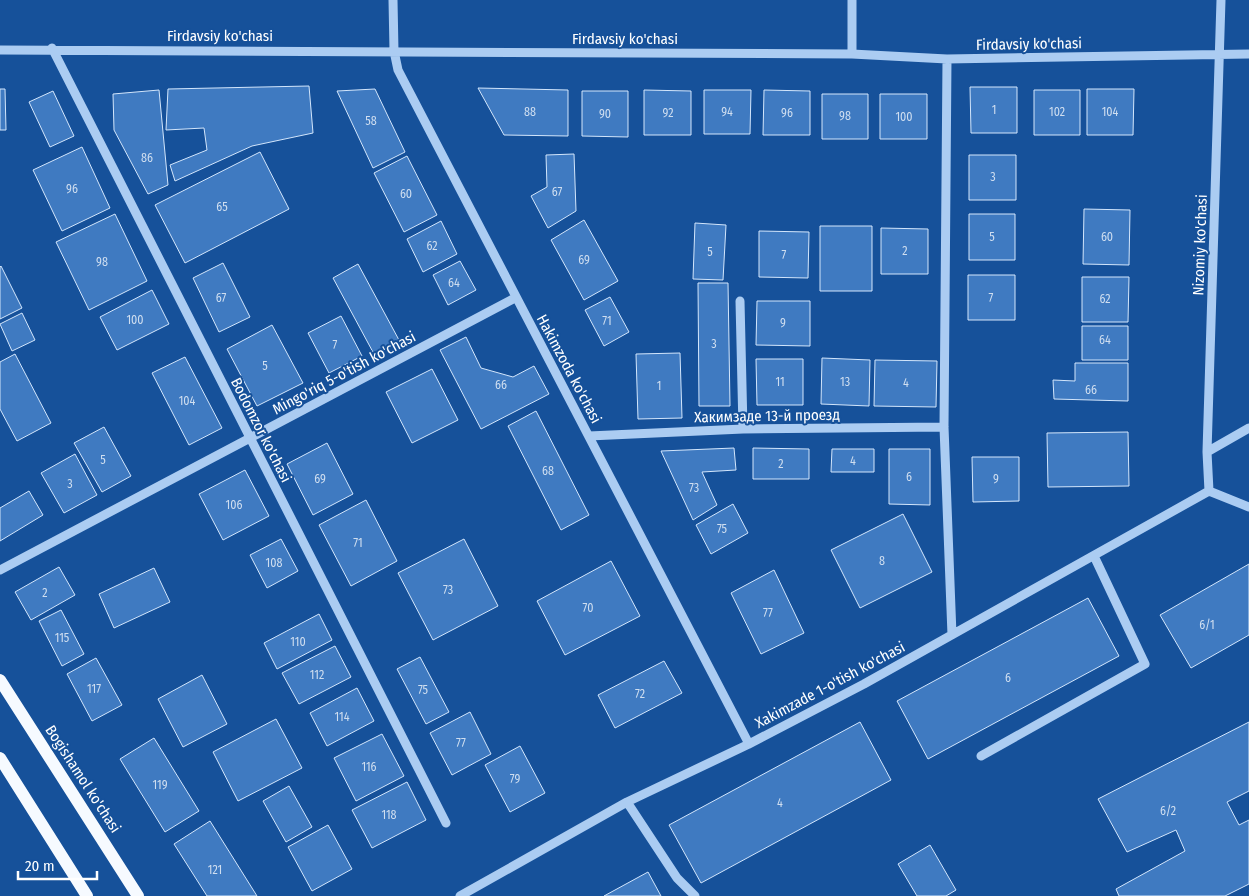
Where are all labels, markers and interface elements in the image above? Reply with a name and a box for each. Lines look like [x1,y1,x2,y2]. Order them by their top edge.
street label: Firdavsiy ko'chasi [167,27,273,45]
street label: Firdavsiy ko'chasi [572,30,678,48]
street label: Firdavsiy ko'chasi [976,34,1082,54]
house number: 1 [992,103,996,117]
house number: 88 [524,105,536,119]
house number: 94 [721,105,733,119]
house number: 102 [1049,105,1065,119]
house number: 104 [1102,105,1119,119]
house number: 92 [663,106,673,120]
house number: 96 [781,106,793,120]
house number: 90 [599,107,611,121]
house number: 98 [839,109,851,123]
house number: 100 [895,110,913,124]
house number: 58 [365,114,377,128]
house number: 86 [141,151,153,165]
house number: 3 [990,170,996,184]
house number: 96 [66,182,78,196]
house number: 67 [552,185,562,199]
house number: 60 [400,187,412,201]
street label: Nizomiy ko'chasi [1189,194,1211,296]
house number: 65 [216,200,228,214]
house number: 5 [989,230,995,244]
house number: 60 [1101,230,1113,244]
house number: 62 [426,239,438,253]
house number: 2 [902,244,908,258]
house number: 5 [707,245,713,259]
house number: 7 [782,248,787,262]
house number: 69 [578,253,590,267]
house number: 98 [96,255,108,269]
house number: 64 [448,276,460,290]
house number: 67 [216,291,226,305]
house number: 7 [989,291,994,305]
house number: 62 [1099,292,1111,306]
street label: Hakimzoda ko'chasi [533,312,605,426]
house number: 100 [126,313,144,327]
house number: 71 [602,314,612,328]
house number: 9 [780,316,786,330]
street label: Mingo'riq 5-o'tish ko'chasi [269,328,419,418]
house number: 64 [1099,333,1111,347]
house number: 3 [711,337,717,351]
house number: 7 [333,338,338,352]
house number: 5 [262,359,268,373]
street label: Bodomzor ko'chasi [227,375,295,485]
house number: 11 [775,375,785,389]
house number: 13 [840,375,850,389]
house number: 4 [903,376,909,390]
house number: 66 [495,378,507,392]
house number: 1 [657,379,661,393]
house number: 66 [1085,383,1097,397]
house number: 104 [179,394,196,408]
street label: Хакимзаде 13-й проезд [694,406,840,426]
house number: 5 [100,453,106,467]
house number: 4 [850,454,856,468]
house number: 2 [778,457,784,471]
house number: 68 [542,464,554,478]
house number: 6 [906,470,912,484]
house number: 69 [314,472,326,486]
house number: 9 [993,472,999,486]
house number: 3 [67,477,73,491]
house number: 73 [689,481,699,495]
house number: 106 [226,498,242,512]
house number: 75 [717,522,728,536]
house number: 71 [353,536,363,550]
house number: 8 [879,554,885,568]
house number: 108 [266,556,282,570]
house number: 73 [443,583,453,597]
house number: 2 [42,586,48,600]
house number: 70 [583,601,593,615]
house number: 77 [763,606,773,620]
house number: 6/1 [1199,618,1215,632]
house number: 115 [55,631,70,645]
house number: 110 [290,635,306,649]
street label: Xakimzade 1-o'tish ko'chasi [752,638,908,732]
house number: 112 [310,668,324,682]
house number: 6 [1005,671,1011,685]
house number: 117 [87,682,101,696]
house number: 75 [418,683,429,697]
house number: 72 [635,687,645,701]
house number: 114 [334,710,350,724]
street label: Bogishamol ko'chasi [41,722,125,836]
house number: 77 [456,736,466,750]
house number: 116 [361,760,377,774]
house number: 79 [510,772,520,786]
house number: 119 [152,778,168,792]
house number: 4 [777,796,783,810]
house number: 6/2 [1160,804,1176,818]
house number: 118 [381,808,397,822]
scale bar [18,848,96,880]
text: 20 m [25,857,55,875]
house number: 121 [208,863,222,877]

